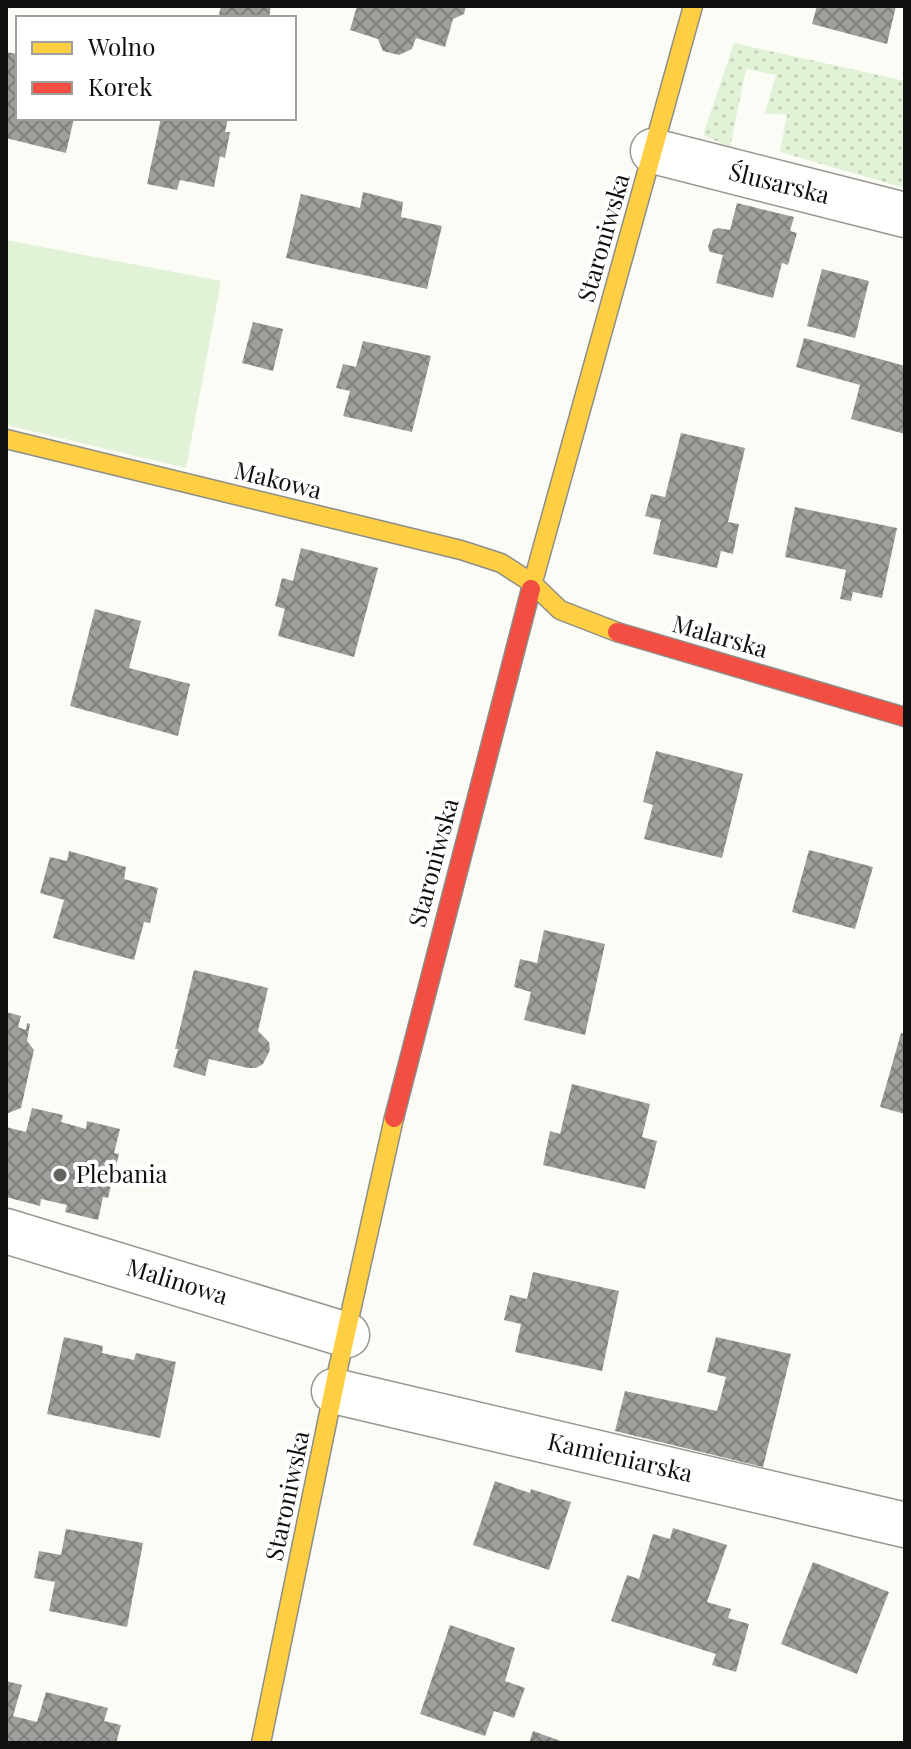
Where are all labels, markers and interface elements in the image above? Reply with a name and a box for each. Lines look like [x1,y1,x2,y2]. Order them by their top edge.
legend [16,16,296,120]
text: Wolno [87,30,155,62]
text: Korek [88,70,153,102]
street label: Ślusarska [726,154,833,210]
street label: Staroniwska [568,170,636,305]
street label: Makowa [232,453,325,505]
street label: Malarska [669,606,772,664]
street label: Staroniwska [400,795,465,930]
place label: Plebania [76,1157,167,1189]
marker: Plebania [51,1166,69,1184]
street label: Malinowa [123,1250,232,1311]
street label: Kamieniarska [545,1424,696,1488]
street label: Staroniwska [257,1428,315,1564]

